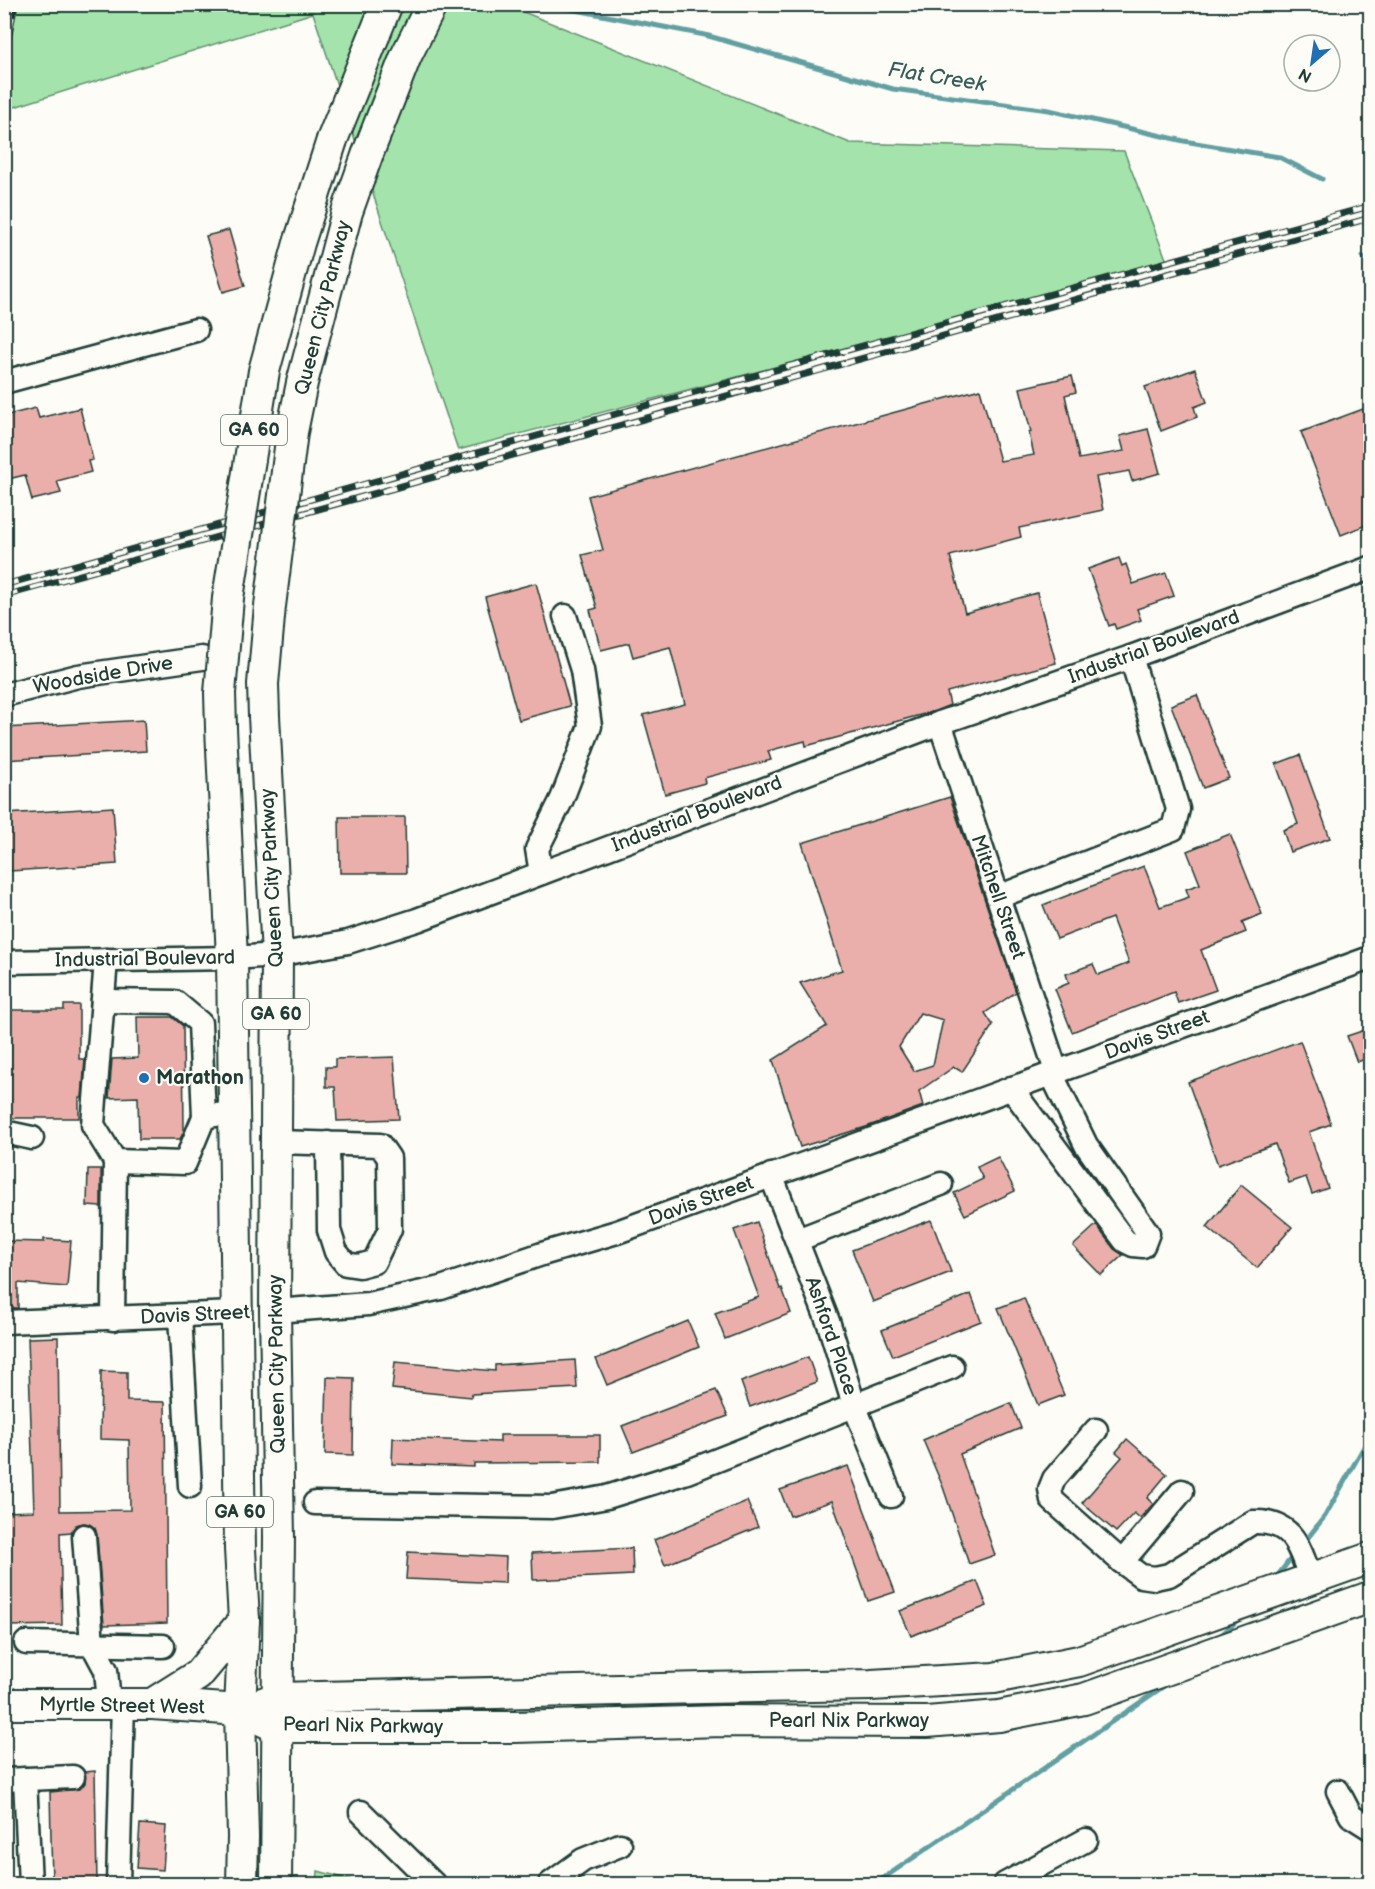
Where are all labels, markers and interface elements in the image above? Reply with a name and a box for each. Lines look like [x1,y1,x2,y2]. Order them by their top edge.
north arrow [1282,33,1342,93]
water label: Flat Creek [886,57,988,97]
text: N [1296,64,1315,86]
street label: Queen City Parkway [290,218,356,398]
road number: GA 60 [221,415,287,445]
street label: Industrial Boulevard [1065,605,1243,689]
street label: Woodside Drive [31,651,175,699]
street label: Industrial Boulevard [609,770,785,858]
street label: Queen City Parkway [255,788,289,968]
street label: Mitchell Street [966,832,1030,962]
street label: Industrial Boulevard [55,945,235,973]
road number: GA 60 [243,999,309,1029]
street label: Davis Street [1101,1005,1213,1065]
place label: Marathon [156,1066,244,1090]
marker: Marathon [137,1071,151,1085]
street label: Davis Street [645,1171,757,1231]
street label: Queen City Parkway [263,1274,291,1454]
street label: Ashford Place [799,1274,863,1399]
street label: Davis Street [140,1300,250,1330]
road number: GA 60 [207,1497,273,1527]
street label: Myrtle Street West [39,1693,205,1719]
street label: Pearl Nix Parkway [769,1709,929,1733]
street label: Pearl Nix Parkway [283,1713,443,1739]

